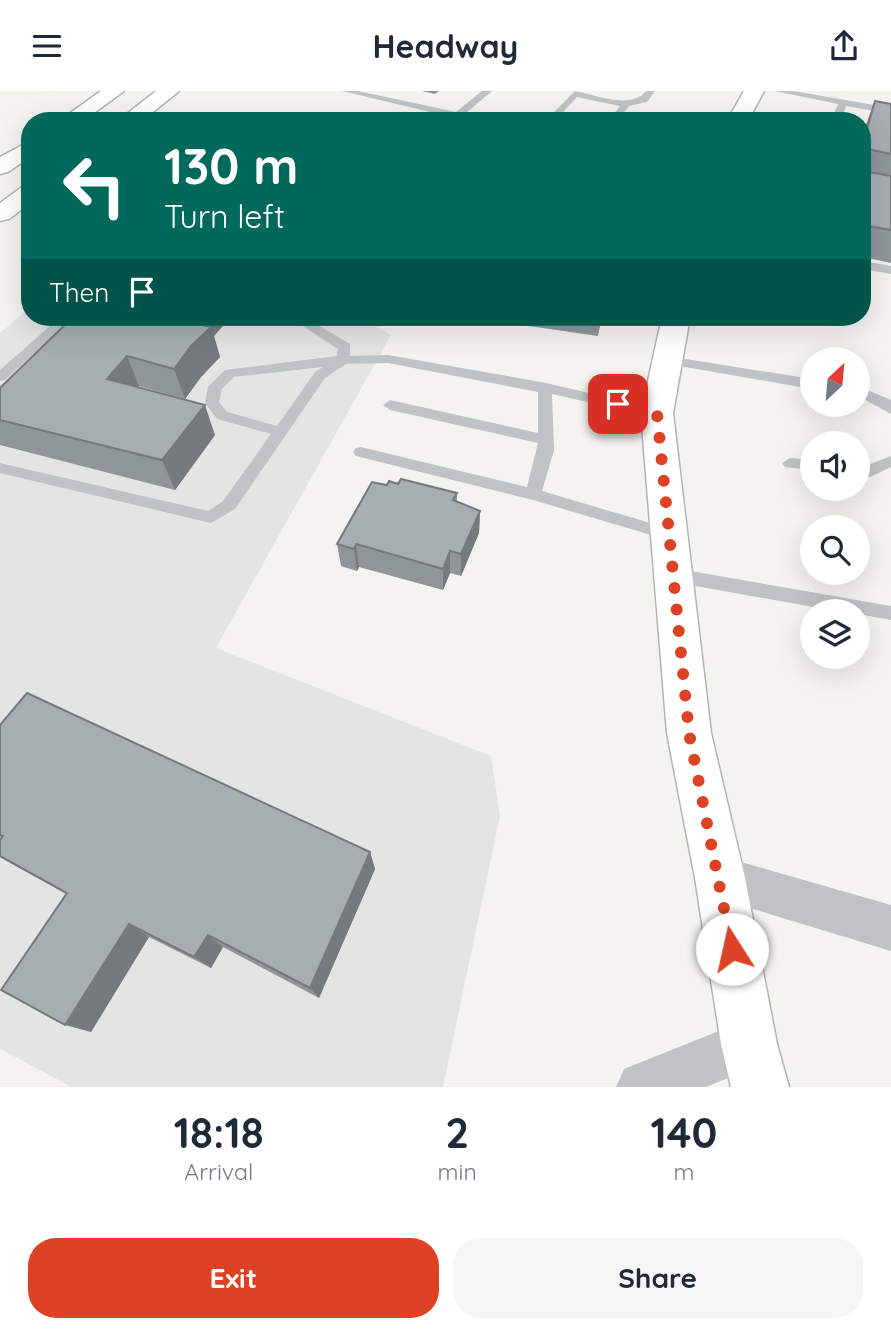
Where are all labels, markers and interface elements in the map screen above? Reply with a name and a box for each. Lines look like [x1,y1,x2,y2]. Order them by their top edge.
text: Headway [373,26,518,66]
icon: menu [28,27,66,65]
icon: share [825,27,863,65]
text: 130 m [164,135,298,196]
icon: left [49,140,140,231]
text: Turn left [164,196,285,236]
icon: arrive [123,273,161,311]
text: Then [49,276,109,309]
north arrow [800,347,870,417]
map controls [800,347,870,669]
pin [588,374,648,434]
icon: arrive [599,385,637,423]
button: sound [800,431,870,501]
button: search [800,515,870,585]
button: layers [800,599,870,669]
position arrow [695,912,769,986]
text: 18:18 [174,1106,264,1159]
text: 2 [445,1106,469,1159]
text: 140 [650,1106,717,1159]
text: Arrival [184,1157,253,1186]
text: min [438,1157,477,1186]
text: m [673,1157,694,1186]
button: Exit [28,1238,439,1318]
button: Share [453,1238,863,1318]

